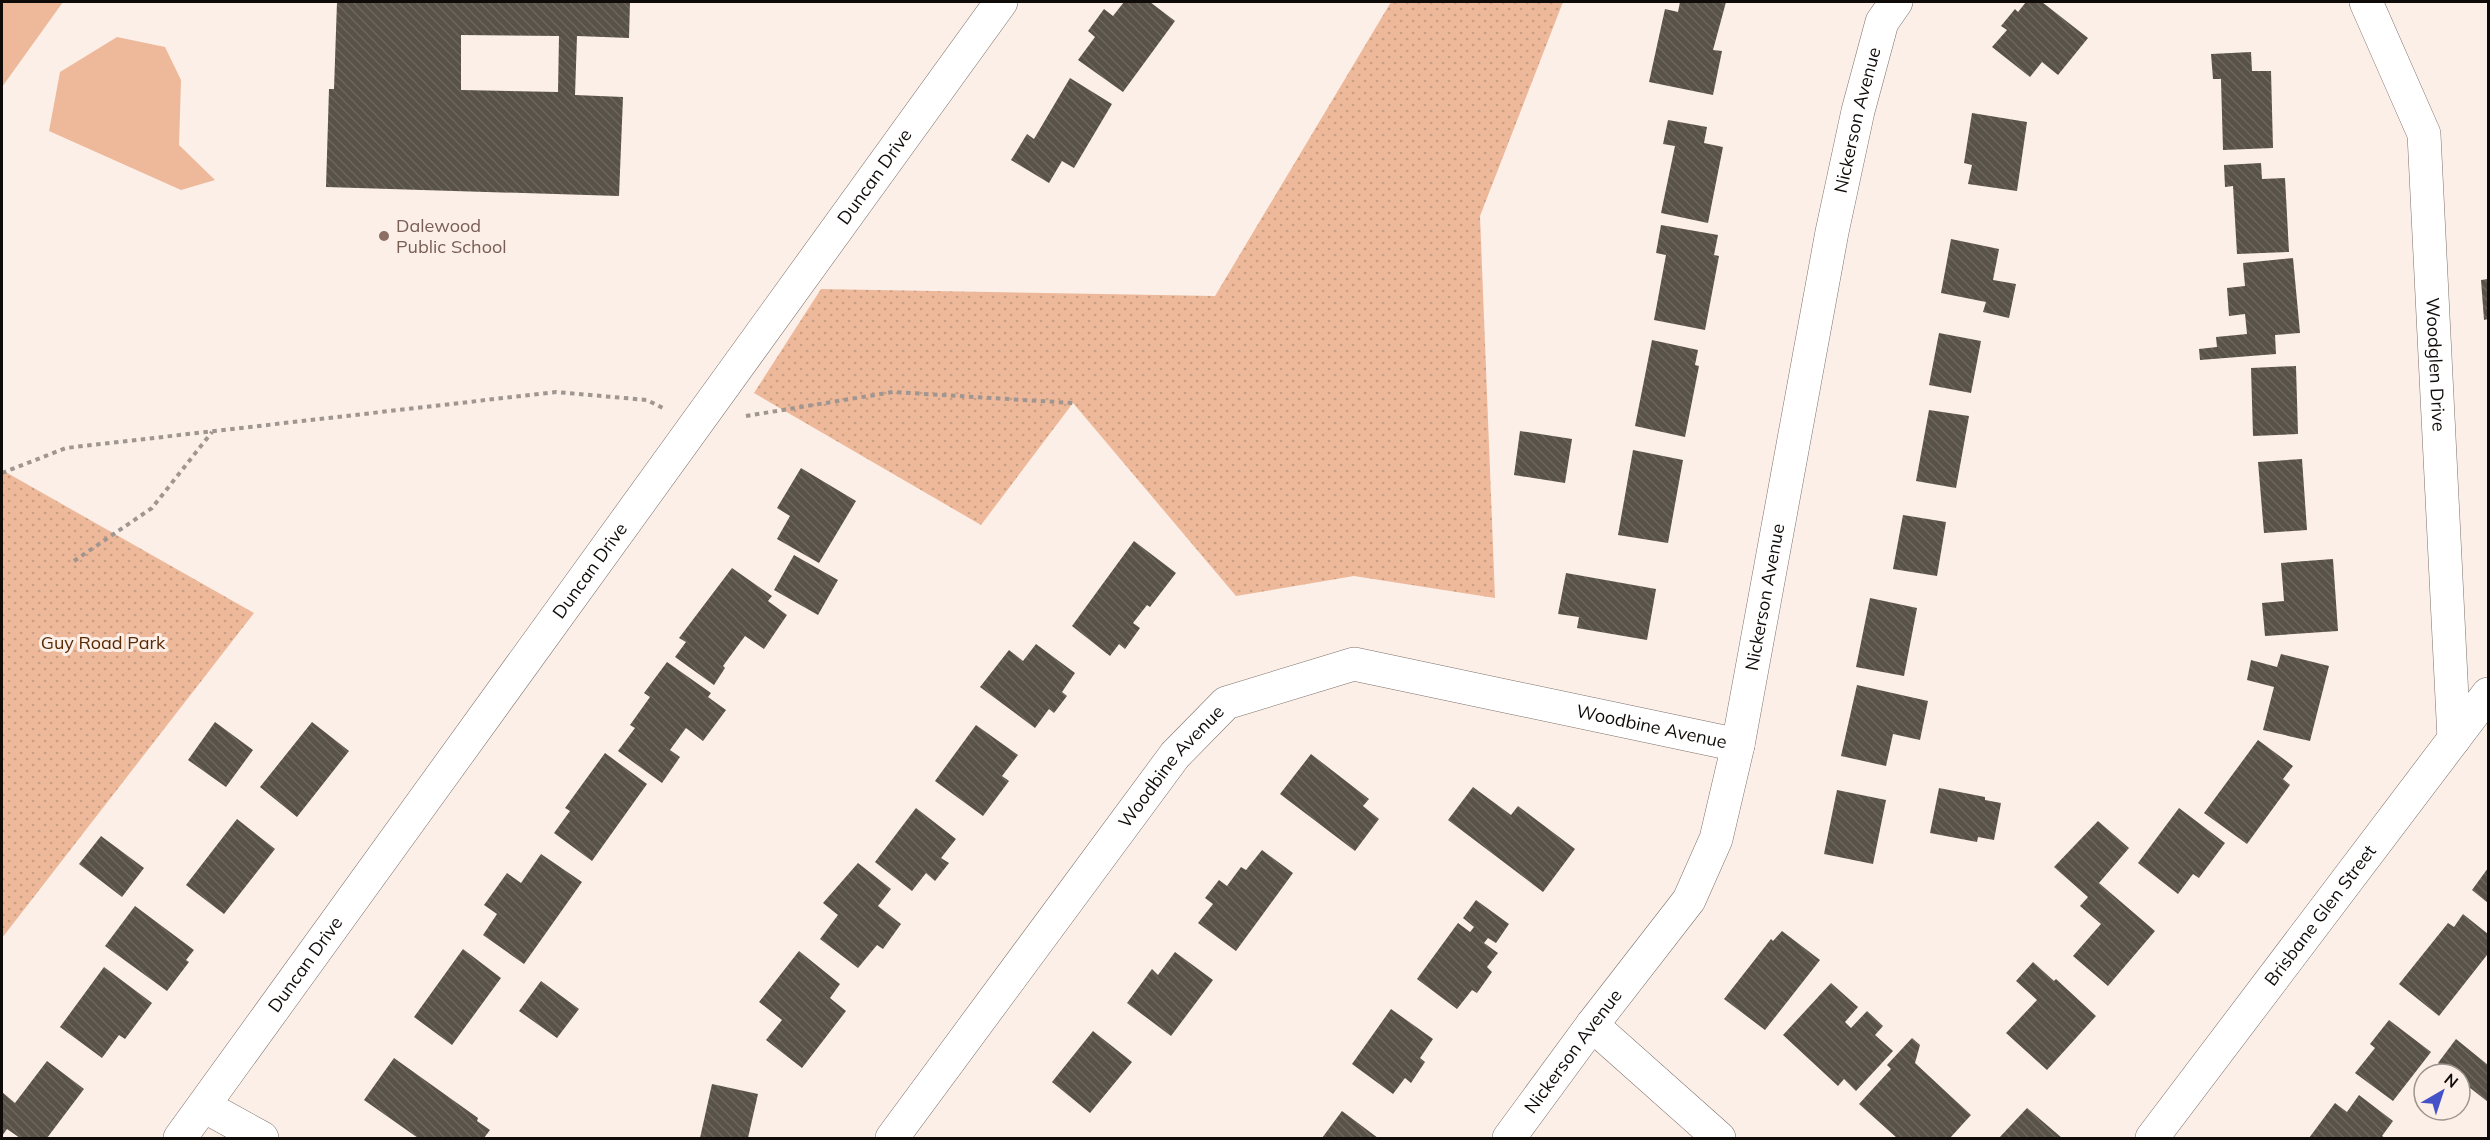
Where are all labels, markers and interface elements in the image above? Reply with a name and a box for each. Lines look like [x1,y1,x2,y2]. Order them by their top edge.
street label: Nickerson Avenue [1829,45,1886,195]
street label: Duncan Drive [832,124,917,229]
place label: Dalewood Public School [396,214,506,258]
marker: Dalewood Public School [377,229,391,243]
street label: Woodglen Drive [2421,297,2451,432]
street label: Duncan Drive [547,518,632,623]
street label: Nickerson Avenue [1740,522,1789,673]
park label: Guy Road Park [41,631,166,654]
street label: Woodbine Avenue [1574,699,1729,753]
street label: Woodbine Avenue [1113,700,1229,832]
street label: Brisbane Glen Street [2259,840,2381,990]
street label: Duncan Drive [263,912,347,1017]
street label: Nickerson Avenue [1519,984,1627,1118]
north arrow [2412,1062,2472,1122]
text: N [2440,1069,2462,1092]

